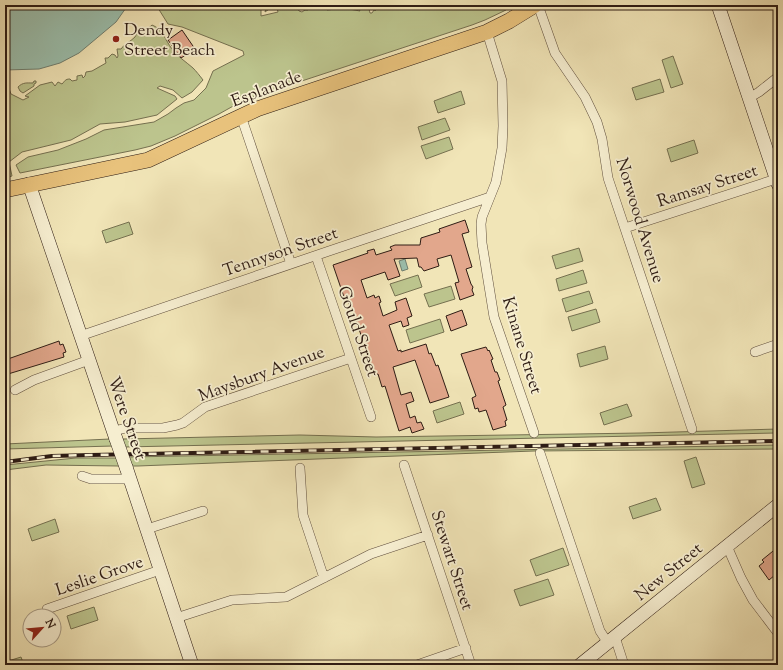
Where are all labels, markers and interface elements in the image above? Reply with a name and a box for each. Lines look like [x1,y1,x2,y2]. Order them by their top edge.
place label: Dendy Street Beach [124,19,215,63]
marker: Dendy Street Beach [111,34,121,44]
street label: Esplanade [228,65,306,114]
street label: Norwood Avenue [609,155,670,286]
street label: Ramsay Street [654,159,761,214]
street label: Tennyson Street [220,222,341,284]
street label: Gould Street [330,283,384,380]
street label: Kinane Street [495,294,547,397]
street label: Maysbury Avenue [195,341,328,409]
street label: Were Street [101,374,152,464]
street label: Stewart Street [424,508,479,614]
street label: New Street [630,538,709,607]
street label: Leslie Grove [53,551,147,603]
north arrow [22,608,62,648]
text: N [40,615,59,632]

